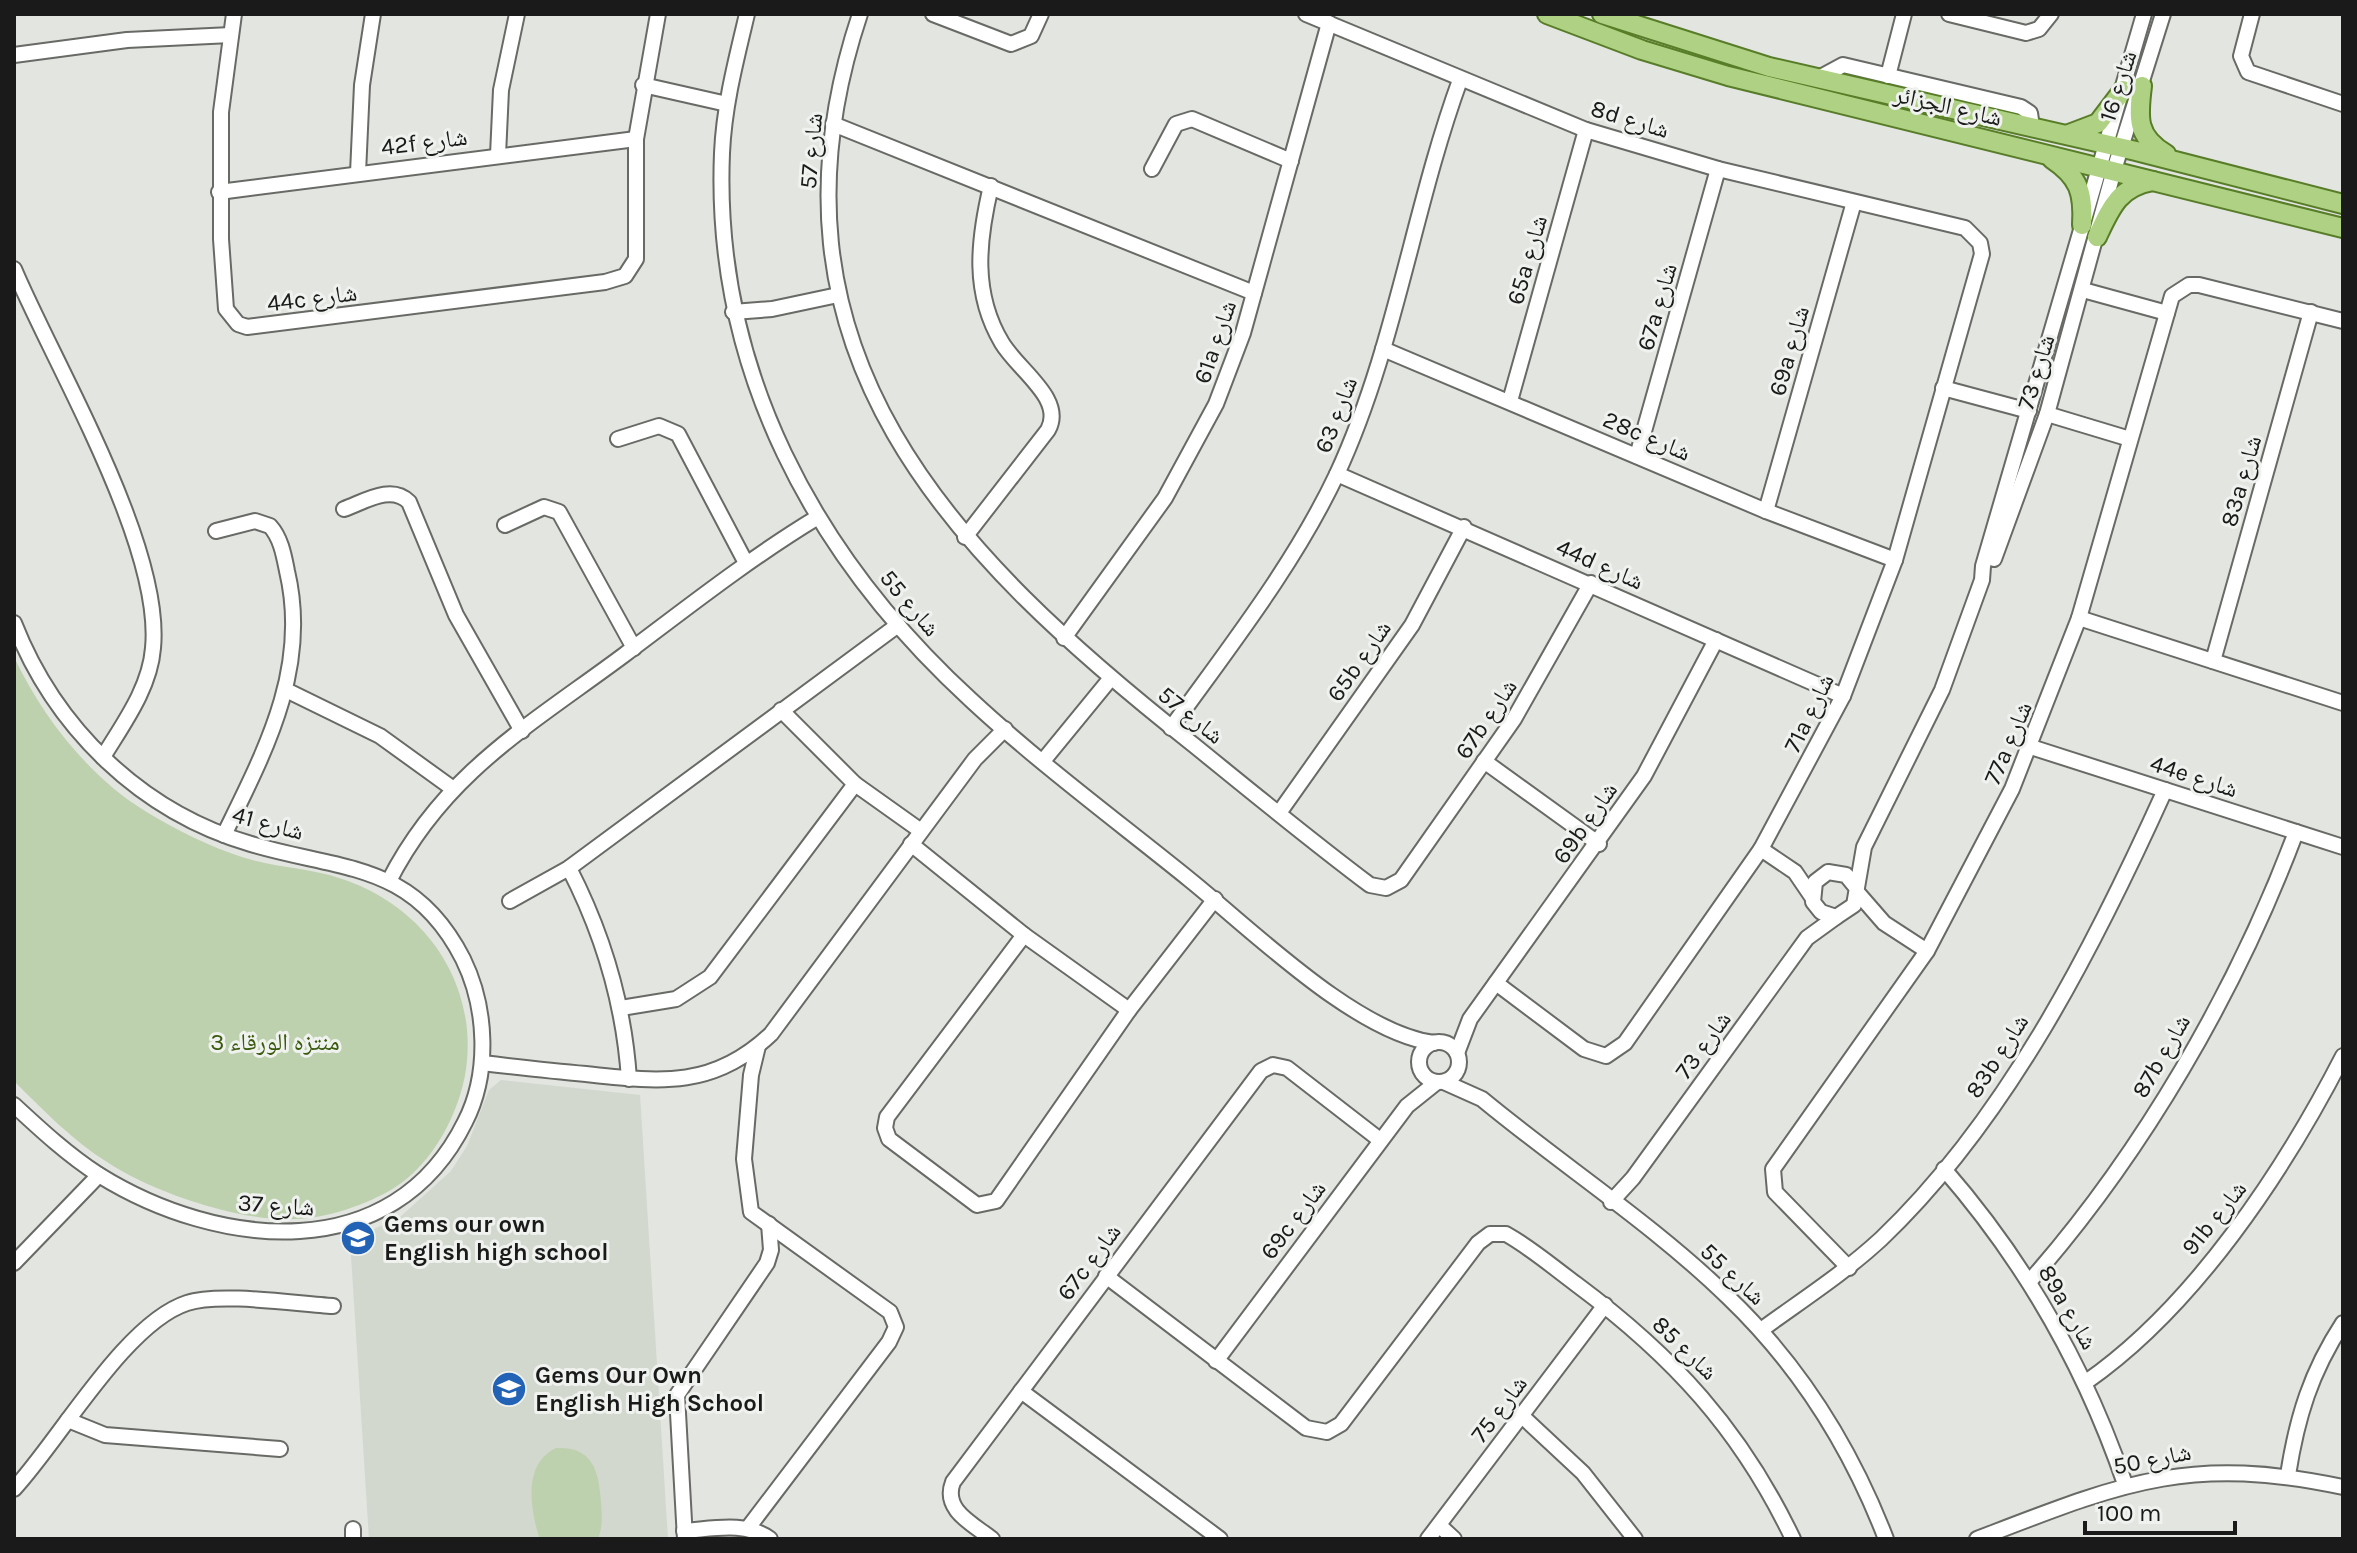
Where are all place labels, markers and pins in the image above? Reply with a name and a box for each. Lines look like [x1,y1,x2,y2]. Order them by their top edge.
place label: Gems our own English high school [384,1210,608,1266]
school or university icon: Gems our own English high school [339,1219,377,1257]
place label: Gems Our Own English High School [535,1361,764,1417]
school or university icon: Gems Our Own English High School [490,1370,528,1408]

